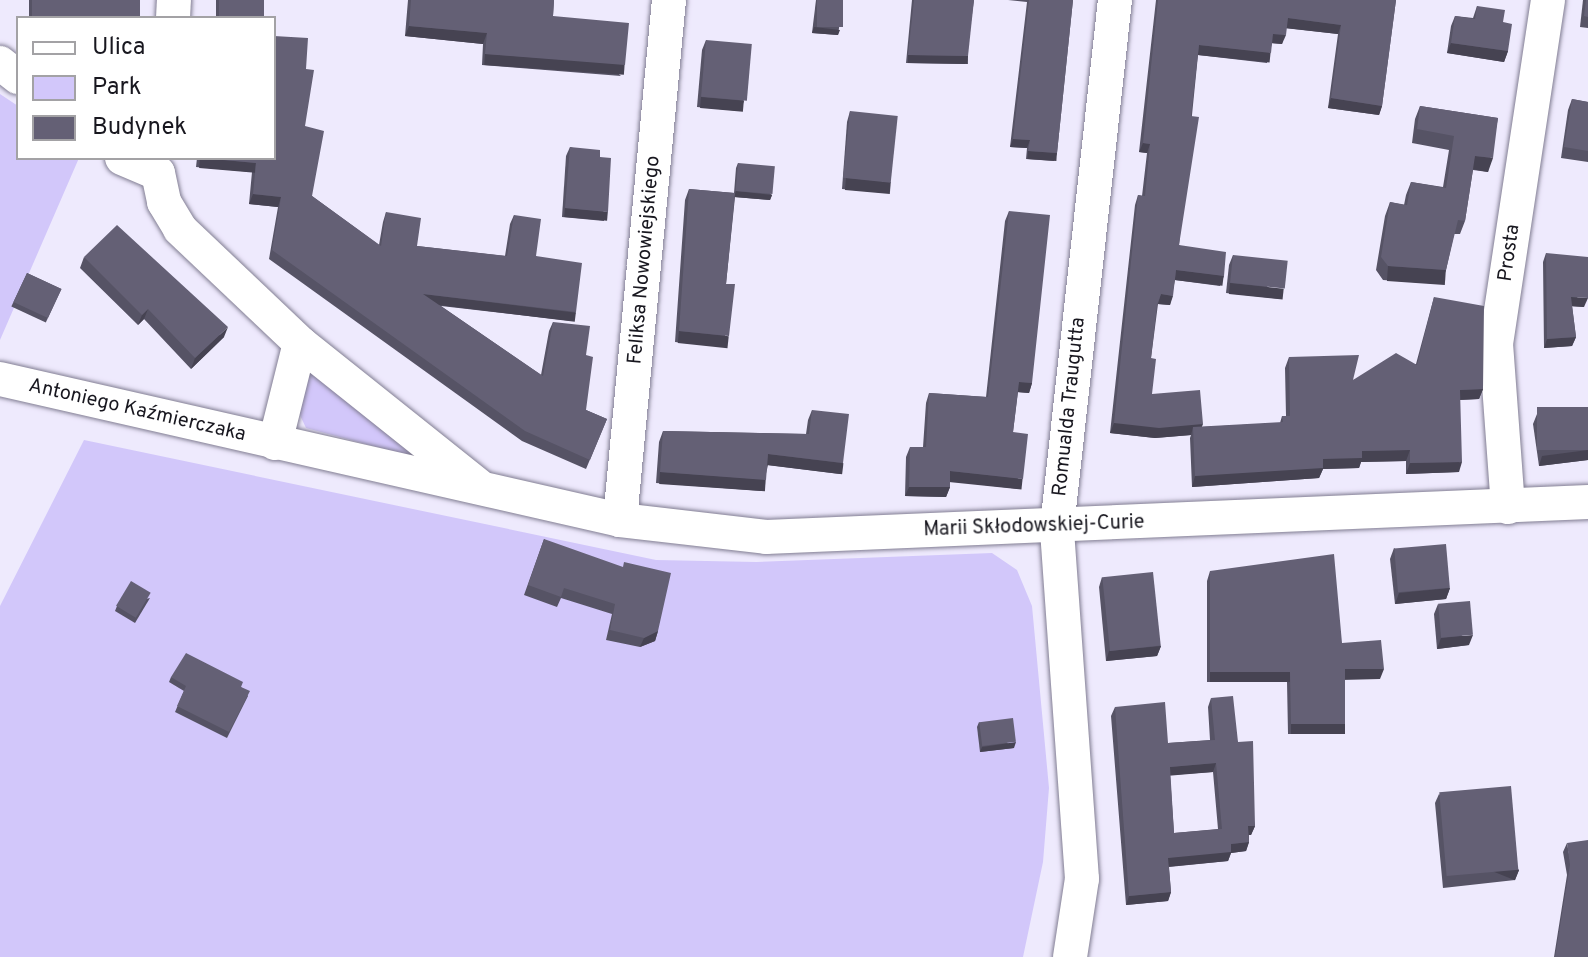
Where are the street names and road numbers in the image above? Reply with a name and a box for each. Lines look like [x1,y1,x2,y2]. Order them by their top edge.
street label: Feliksa Nowowiejskiego [624,155,666,365]
street label: Prosta [1494,223,1526,283]
street label: Romualda Traugutta [1049,316,1091,498]
street label: Antoniego Kaźmierczaka [26,374,248,448]
street label: Marii Skłodowskiej-Curie [923,511,1145,543]

